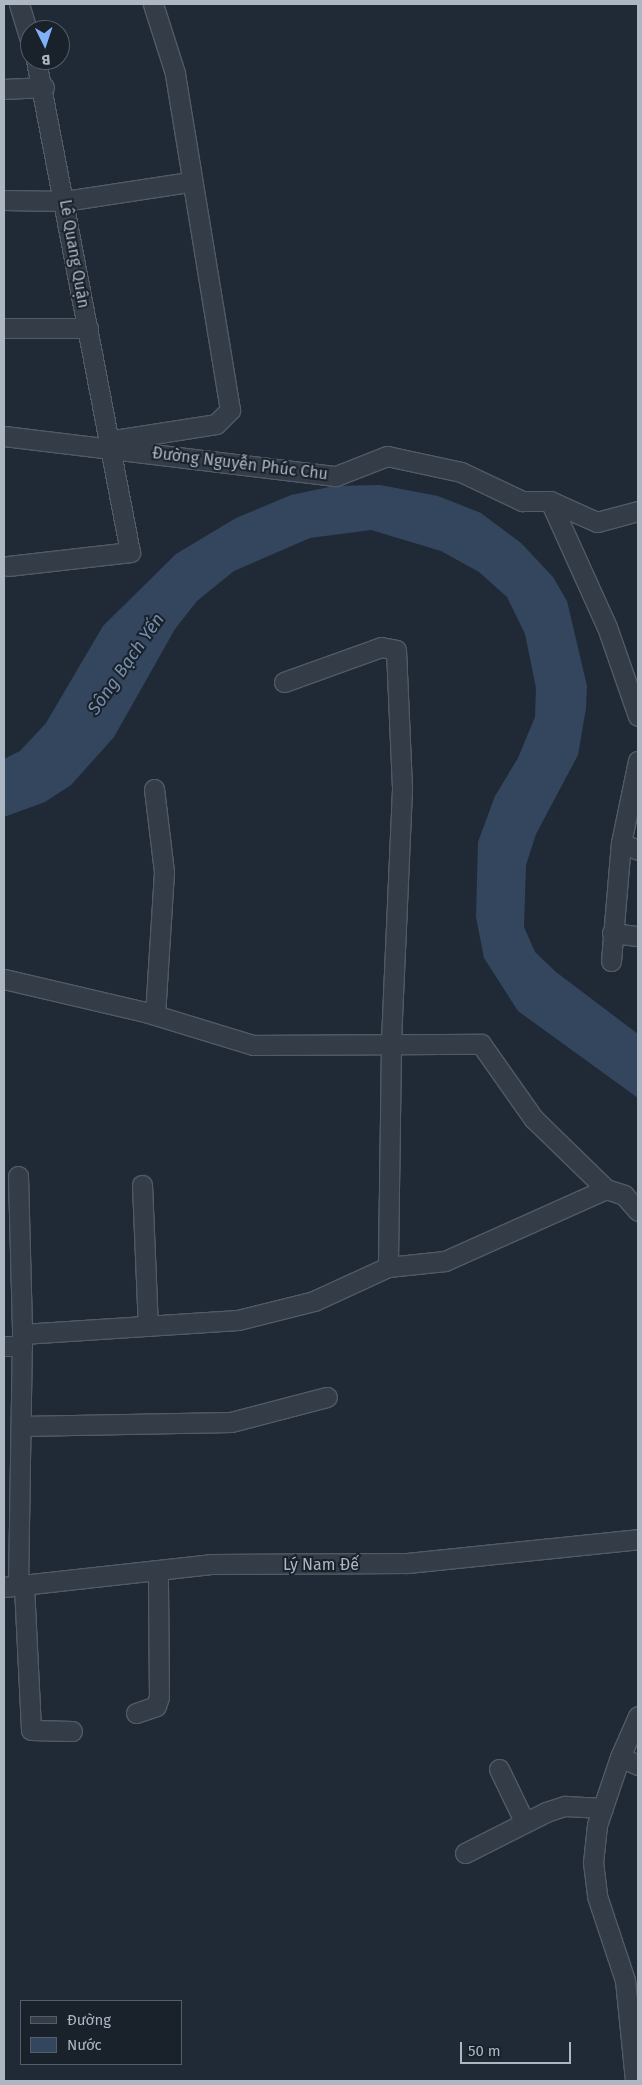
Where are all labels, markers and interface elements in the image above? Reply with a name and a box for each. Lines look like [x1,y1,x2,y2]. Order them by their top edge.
north arrow [20,20,70,70]
text: B [41,51,51,68]
street label: Lê Quang Quận [55,198,93,310]
street label: Đường Nguyễn Phúc Chu [151,444,329,484]
water label: Sông Bạch Yến [83,609,169,719]
street label: Lý Nam Đế [283,1555,359,1575]
legend [20,2000,182,2065]
text: Đường [67,2011,111,2029]
scale bar [462,2032,573,2064]
text: Nước [67,2036,102,2054]
text: 50 m [468,2042,501,2060]

